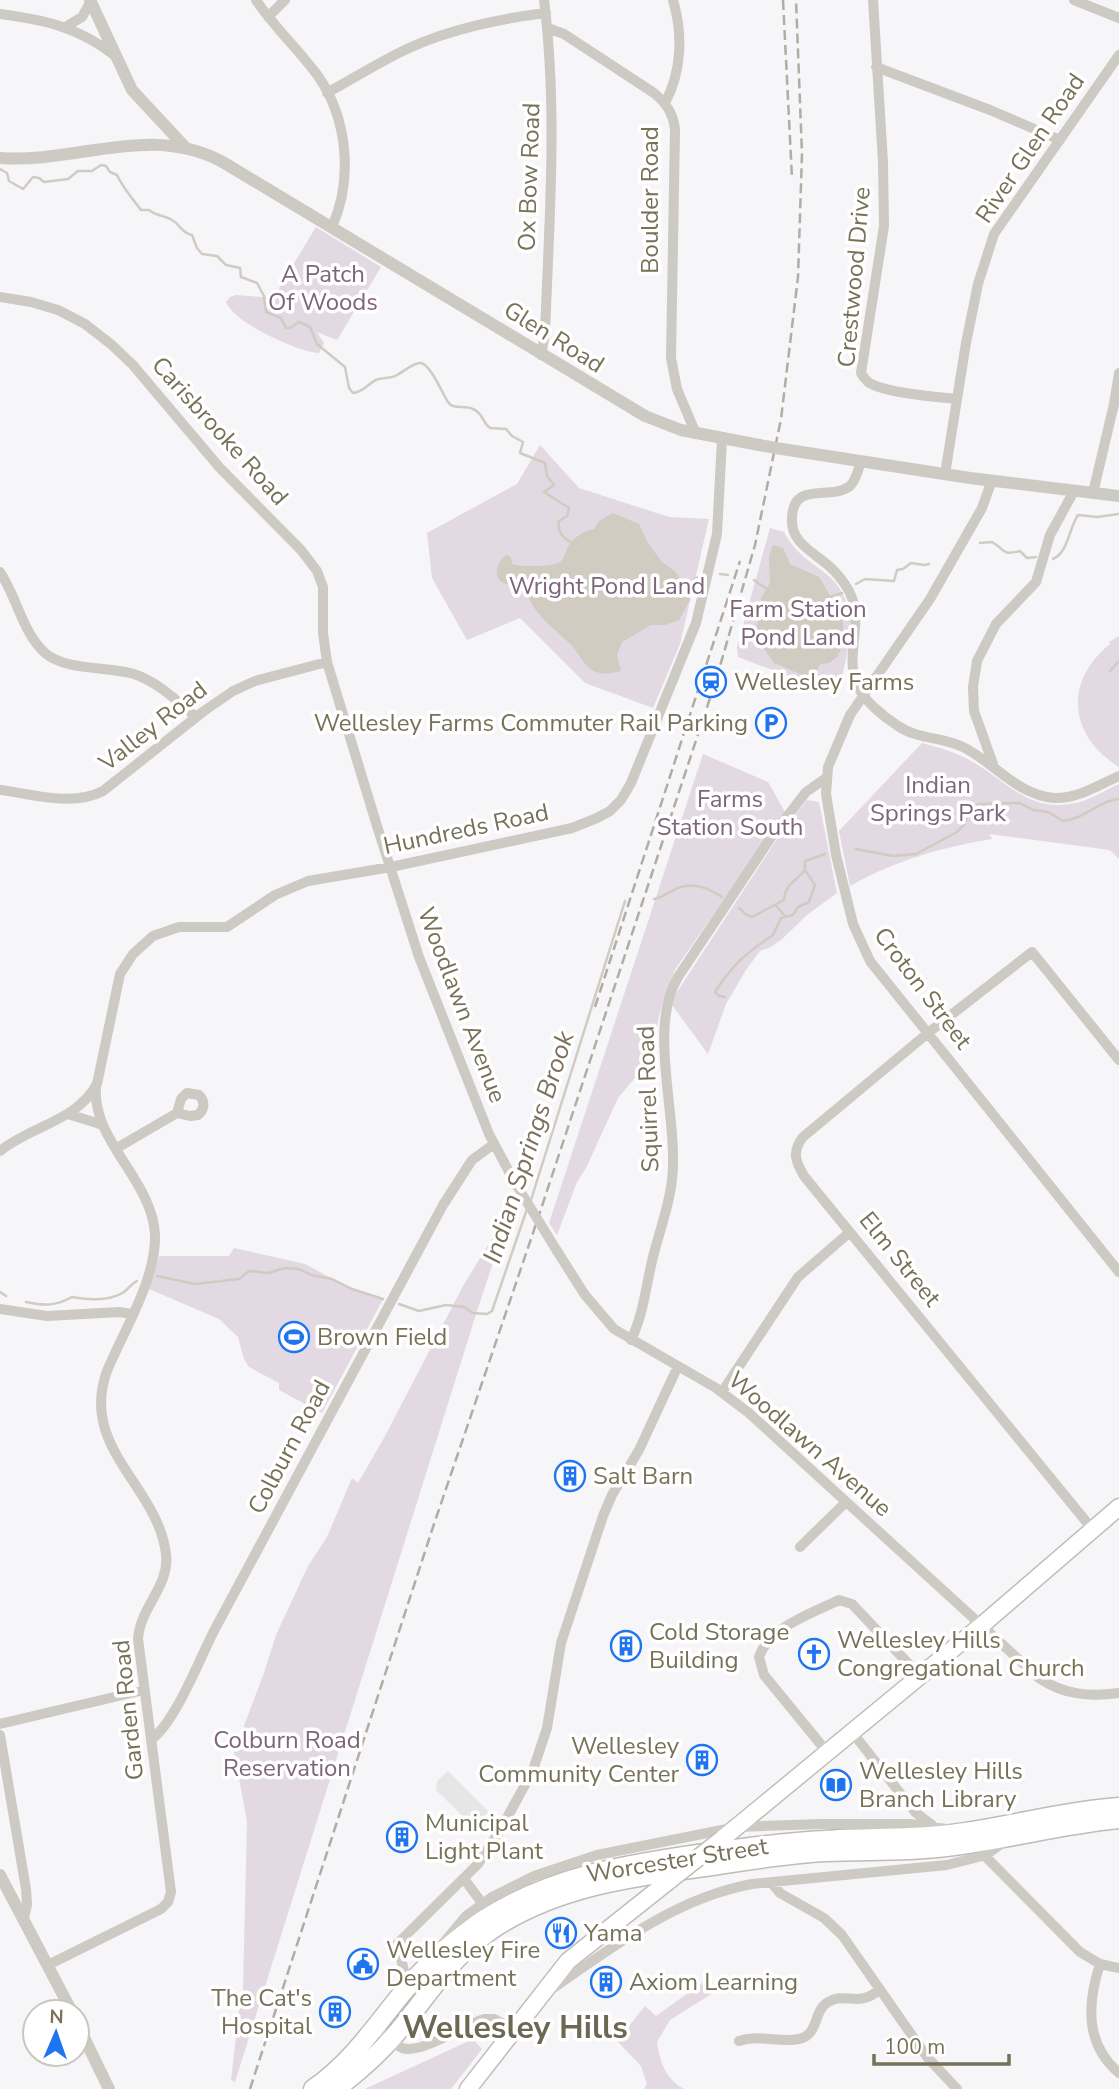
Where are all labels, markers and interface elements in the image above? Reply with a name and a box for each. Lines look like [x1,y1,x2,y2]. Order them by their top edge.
street label: River Glen Road [968,67,1092,229]
street label: Ox Bow Road [510,102,548,252]
street label: Boulder Road [634,126,666,274]
street label: Crestwood Drive [830,185,878,369]
park label: A Patch Of Woods [268,258,378,318]
street label: Glen Road [498,294,610,380]
street label: Carisbrooke Road [145,350,295,512]
park label: Wright Pond Land [509,570,705,602]
park label: Farm Station Pond Land [729,593,867,653]
station icon: Wellesley Farms [694,665,728,699]
place label: Wellesley Farms [734,666,914,698]
street label: Valley Road [92,674,214,779]
parking icon: Wellesley Farms Commuter Rail Parking [754,706,788,740]
place label: Wellesley Farms Commuter Rail Parking [314,707,748,739]
park label: Indian Springs Park [870,769,1007,829]
park label: Farms Station South [657,783,803,843]
street label: Hundreds Road [380,796,552,862]
street label: Woodlawn Avenue [410,903,514,1107]
street label: Croton Street [867,921,980,1056]
street label: Squirrel Road [629,1025,667,1173]
water label: Indian Springs Brook [474,1026,583,1268]
street label: Elm Street [852,1205,948,1314]
sports icon: Brown Field [277,1320,311,1354]
place label: Brown Field [317,1321,447,1353]
street label: Woodlawn Avenue [721,1364,899,1524]
street label: Colburn Road [240,1374,338,1520]
building icon: Salt Barn [553,1459,587,1493]
place label: Salt Barn [593,1460,693,1492]
place label: Cold Storage Building [649,1616,789,1676]
place label: Wellesley Hills Congregational Church [837,1624,1085,1684]
building icon: Cold Storage Building [609,1629,643,1663]
church icon: Wellesley Hills Congregational Church [797,1637,831,1671]
street label: Garden Road [105,1638,151,1782]
park label: Colburn Road Reservation [213,1724,361,1784]
place label: Wellesley Community Center [478,1730,680,1790]
building icon: Wellesley Community Center [685,1743,719,1777]
place label: Wellesley Hills Branch Library [859,1755,1023,1815]
library icon: Wellesley Hills Branch Library [819,1768,853,1802]
place label: Municipal Light Plant [425,1807,544,1867]
building icon: Municipal Light Plant [385,1820,419,1854]
street label: Worcester Street [584,1830,771,1890]
restaurant icon: Yama [544,1916,578,1950]
place label: Yama [583,1917,642,1949]
place label: Wellesley Fire Department [386,1934,540,1994]
public building icon: Wellesley Fire Department [346,1947,380,1981]
building icon: Axiom Learning [589,1965,623,1999]
place label: Axiom Learning [629,1966,798,1998]
place label: The Cat's Hospital [211,1982,312,2042]
building icon: The Cat's Hospital [318,1995,352,2029]
north arrow [21,1998,91,2068]
text: N [49,2004,64,2030]
district label: Wellesley Hills [402,2006,628,2049]
scale bar [874,2022,1009,2066]
text: 100 m [884,2033,945,2061]

